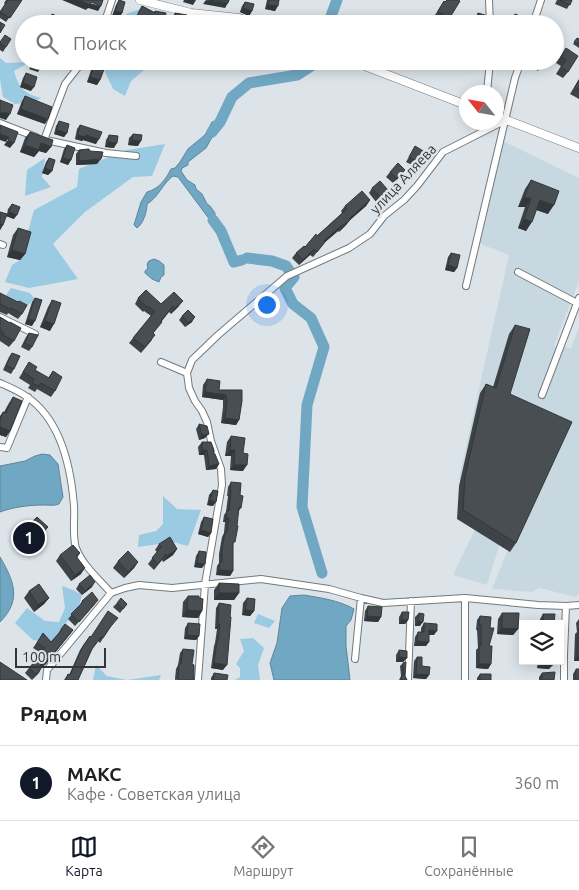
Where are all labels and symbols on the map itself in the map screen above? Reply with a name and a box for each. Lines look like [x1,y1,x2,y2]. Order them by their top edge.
north arrow [459,85,504,130]
street label: улица Аляева [367,141,439,217]
your location [254,292,280,318]
pin: 1 [13,519,45,557]
scale bar [15,645,106,668]

